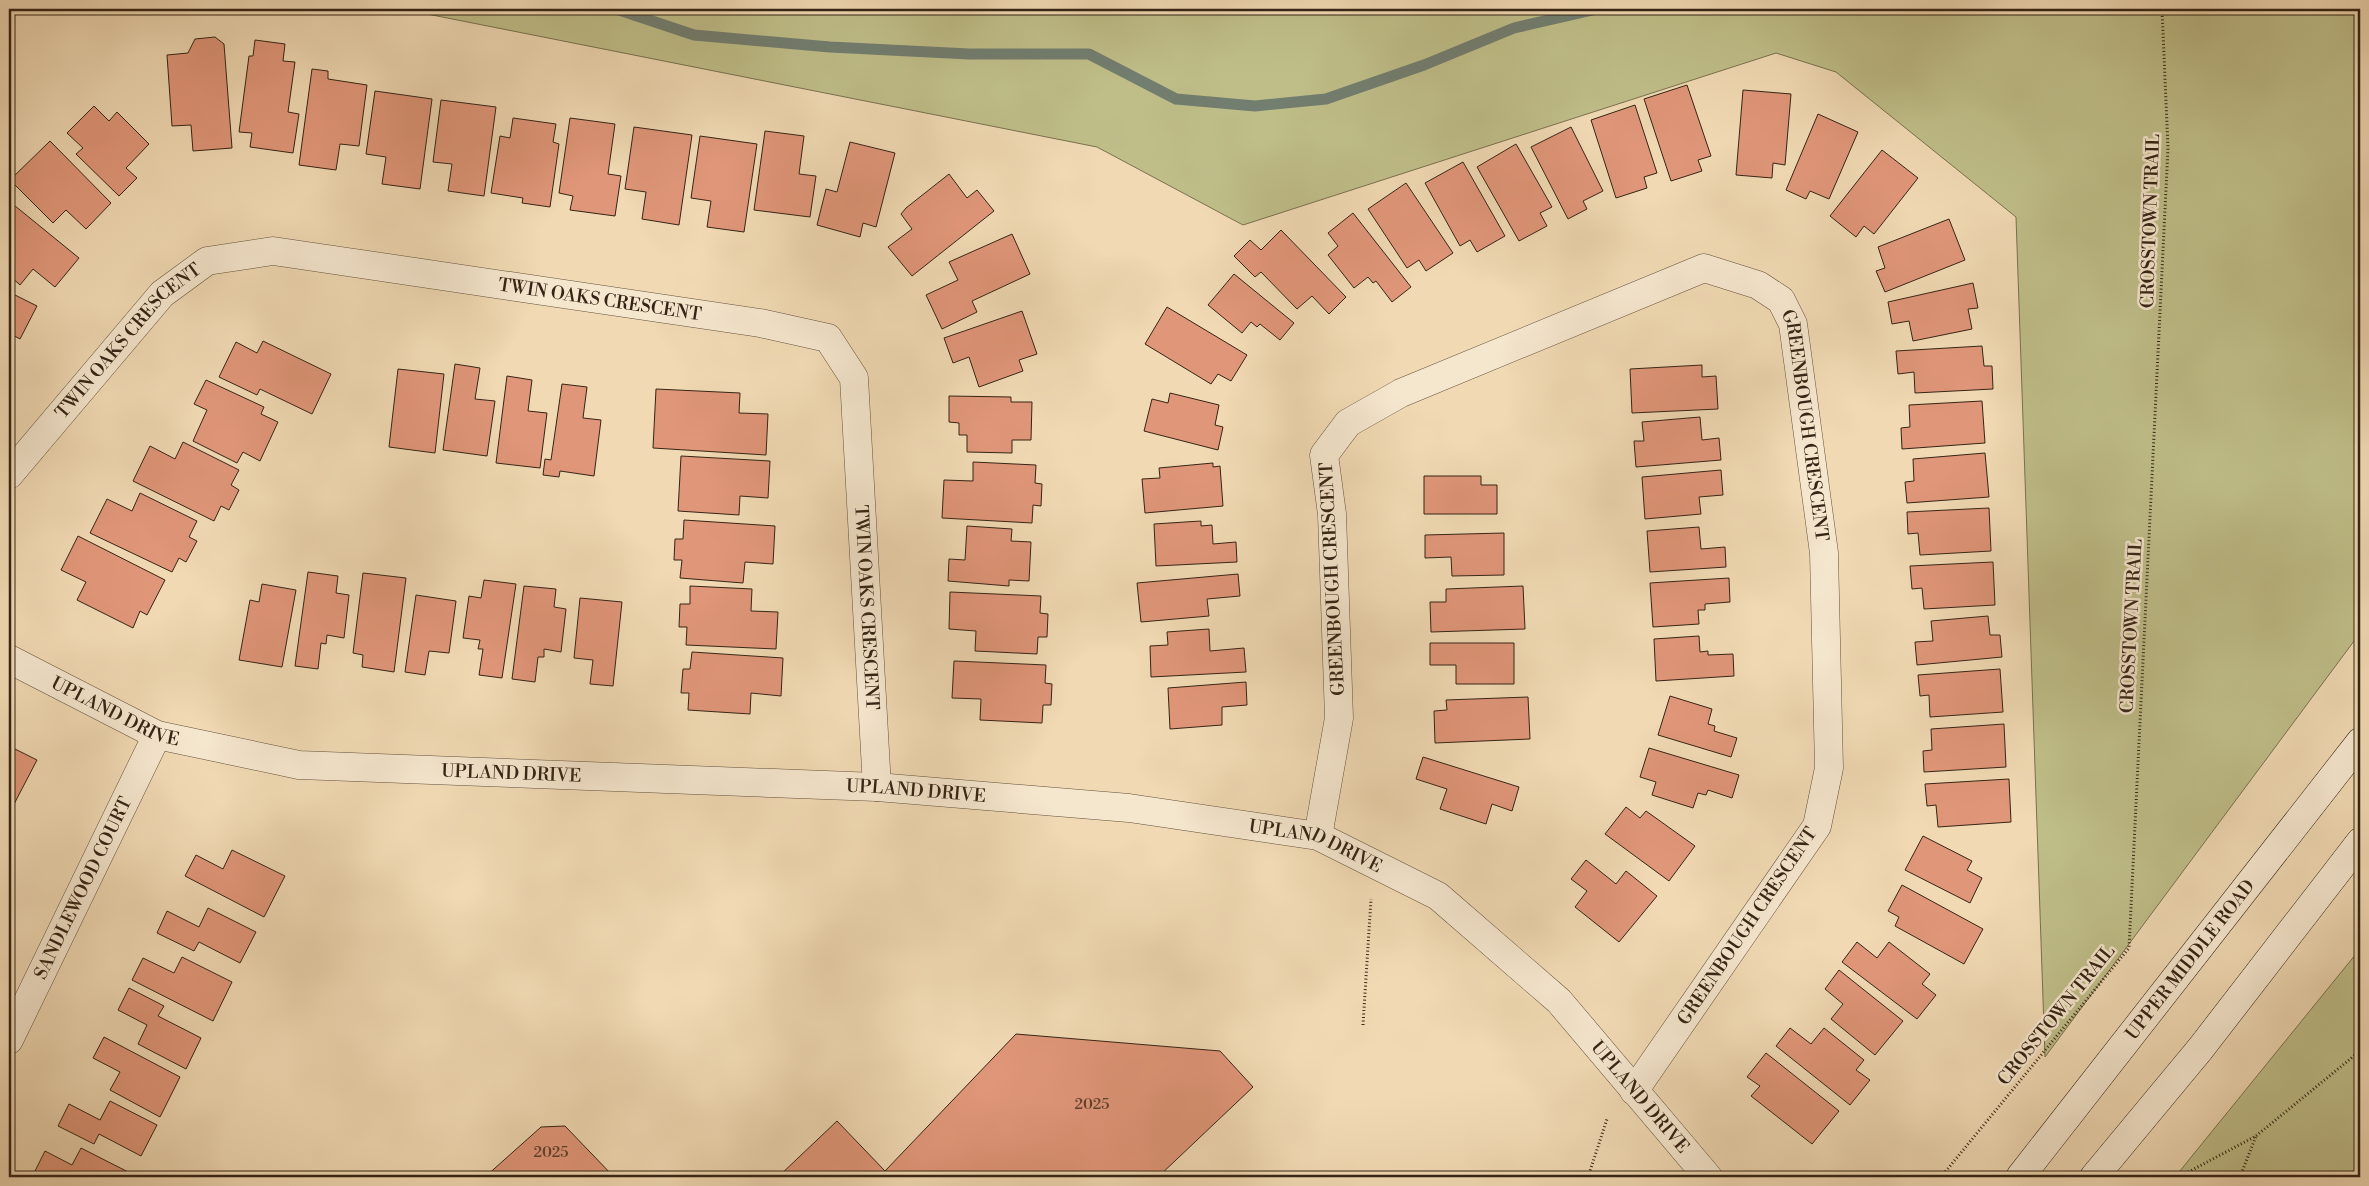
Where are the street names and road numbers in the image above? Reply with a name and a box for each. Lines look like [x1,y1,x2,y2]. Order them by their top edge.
street label: CROSSTOWN TRAIL [2136,133,2165,309]
street label: TWIN OAKS CRESCENT [51,258,206,424]
street label: TWIN OAKS CRESCENT [497,273,703,326]
street label: GREENBOUGH CRESCENT [1776,306,1833,543]
street label: GREENBOUGH CRESCENT [1315,461,1350,696]
street label: TWIN OAKS CRESCENT [849,504,884,711]
street label: CROSSTOWN TRAIL [2115,538,2148,714]
street label: UPLAND DRIVE [47,672,182,751]
street label: UPLAND DRIVE [441,759,582,788]
street label: UPLAND DRIVE [846,775,987,808]
street label: SANDLEWOOD COURT [29,793,137,983]
street label: UPLAND DRIVE [1247,815,1386,878]
street label: GREENBOUGH CRESCENT [1673,823,1822,1030]
street label: UPPER MIDDLE ROAD [2121,875,2260,1045]
street label: CROSSTOWN TRAIL [1993,940,2120,1090]
street label: UPLAND DRIVE [1586,1036,1694,1158]

